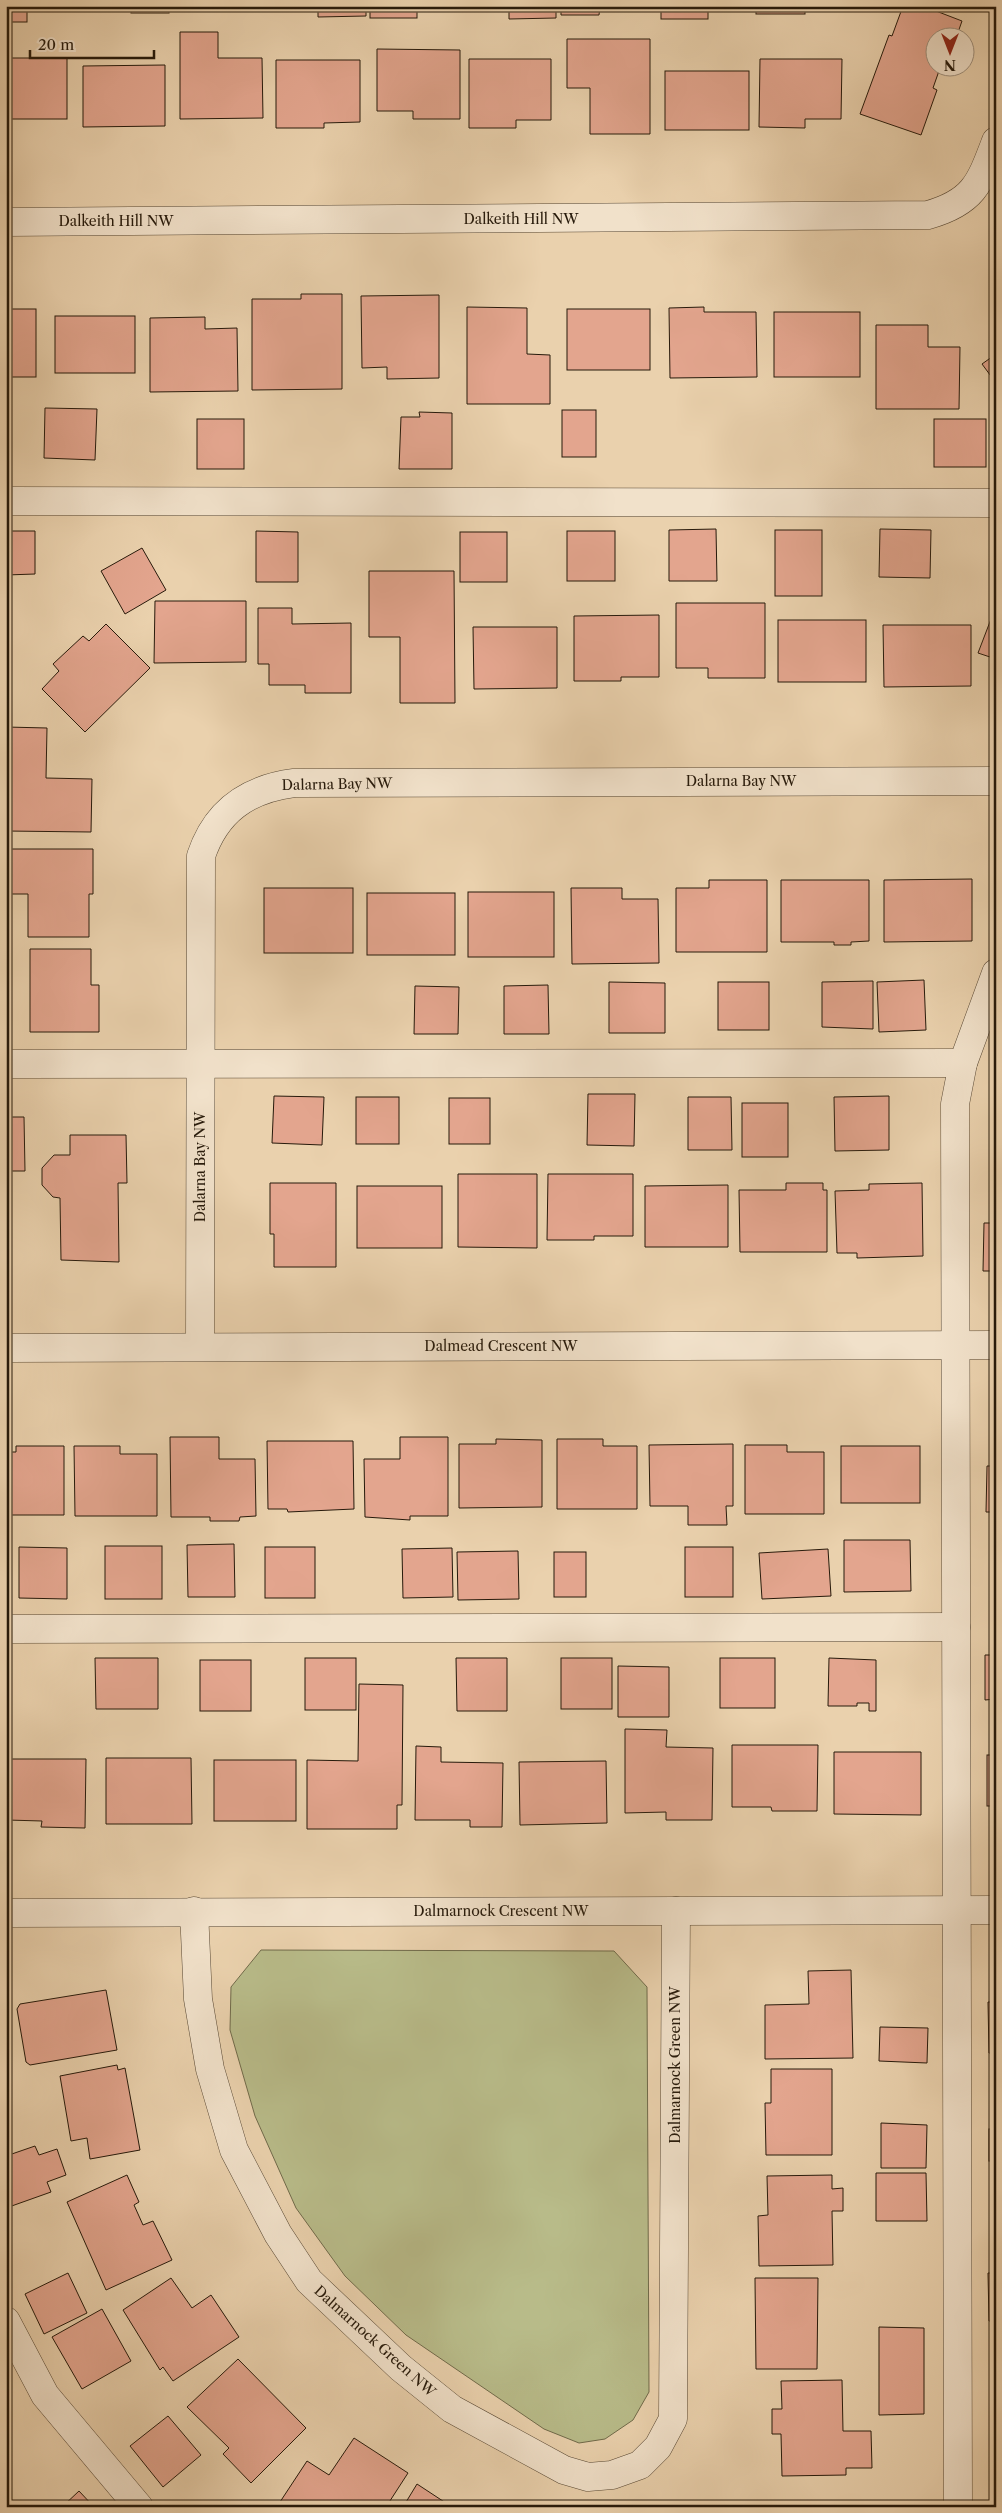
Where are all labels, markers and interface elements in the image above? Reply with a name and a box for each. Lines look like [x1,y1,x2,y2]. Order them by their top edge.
scale bar [30,28,154,60]
north arrow [924,28,974,78]
text: 20 m [38,35,74,54]
text: N [944,56,956,74]
street label: Dalkeith Hill NW [463,210,579,228]
street label: Dalkeith Hill NW [58,212,174,230]
street label: Dalarna Bay NW [686,772,797,790]
street label: Dalarna Bay NW [282,774,393,794]
street label: Dalarna Bay NW [191,1111,209,1222]
street label: Dalmead Crescent NW [424,1337,578,1355]
street label: Dalmarnock Crescent NW [413,1902,589,1920]
street label: Dalmarnock Green NW [666,1986,684,2144]
street label: Dalmarnock Green NW [310,2282,440,2401]

